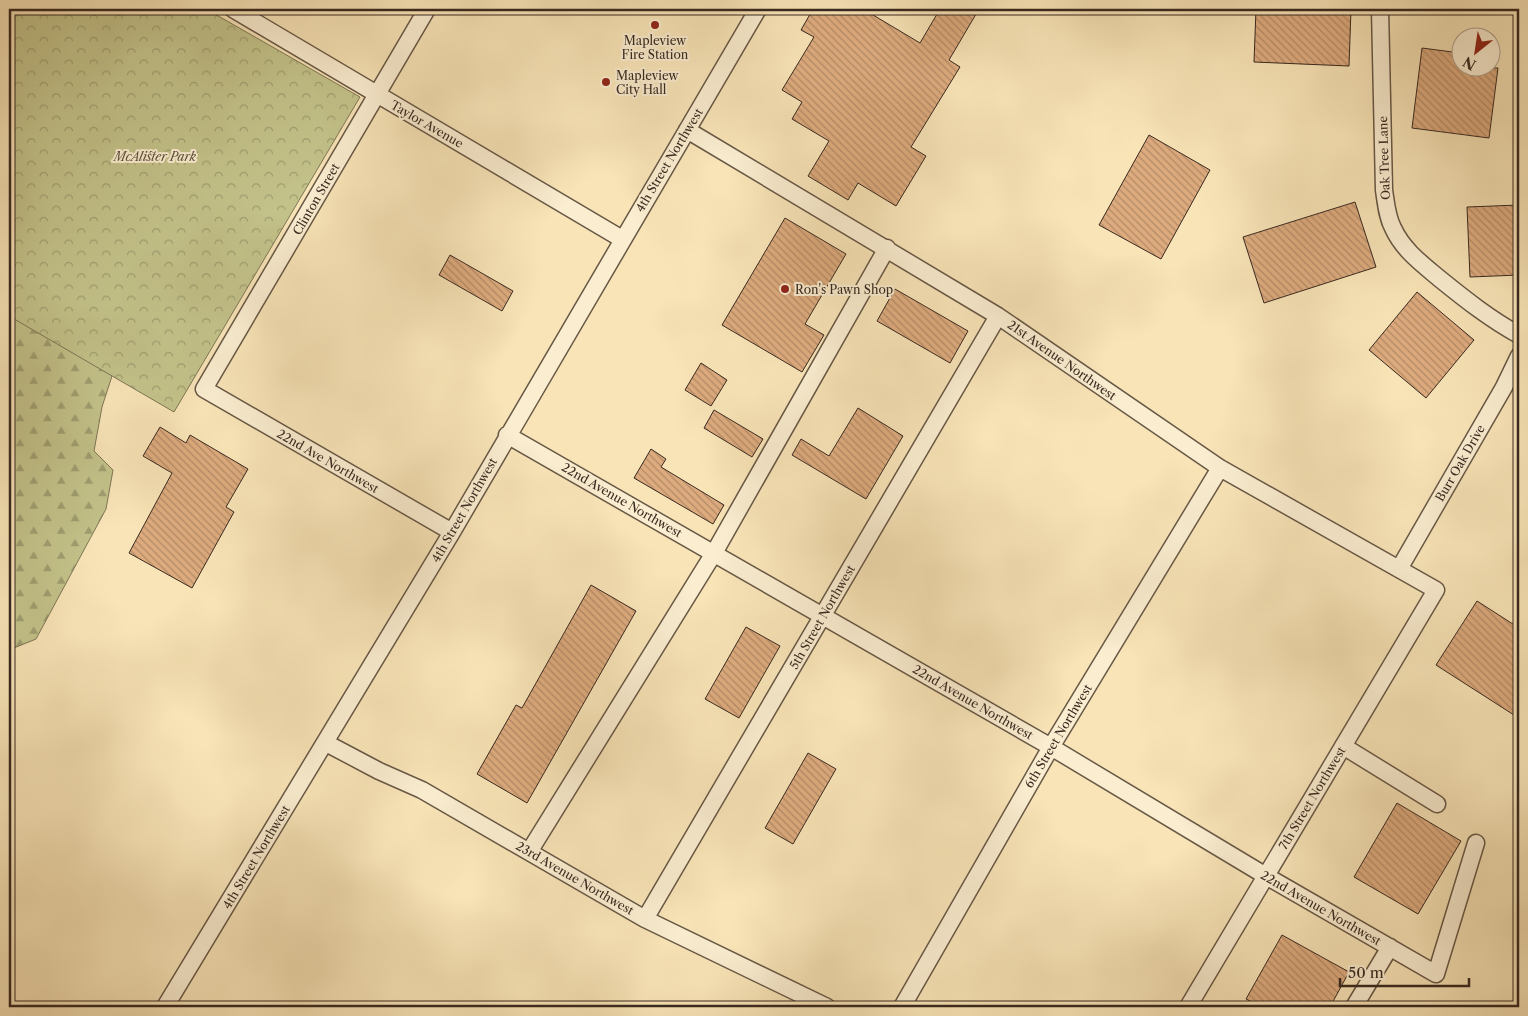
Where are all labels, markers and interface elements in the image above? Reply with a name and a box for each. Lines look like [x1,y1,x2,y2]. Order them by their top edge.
marker: Mapleview Fire Station [649,19,661,31]
north arrow [1450,28,1500,78]
place label: Mapleview Fire Station [622,33,689,62]
text: N [1460,52,1479,74]
place label: Mapleview City Hall [616,68,679,97]
marker: Mapleview City Hall [600,76,612,88]
street label: Taylor Avenue [388,97,466,151]
street label: 4th Street Northwest [632,105,706,215]
street label: Oak Tree Lane [1375,115,1393,200]
park label: McAlister Park [112,149,197,164]
street label: Clinton Street [289,160,343,238]
place label: Ron's Pawn Shop [795,282,893,297]
marker: Ron's Pawn Shop [779,283,791,295]
street label: 21st Avenue Northwest [1005,317,1120,404]
street label: Burr Oak Drive [1432,422,1488,504]
street label: 22nd Ave Northwest [275,426,382,497]
street label: 4th Street Northwest [428,454,500,565]
street label: 22nd Avenue Northwest [559,459,685,541]
street label: 5th Street Northwest [786,562,858,672]
street label: 22nd Avenue Northwest [910,661,1036,743]
street label: 6th Street Northwest [1021,681,1095,791]
street label: 7th Street Northwest [1275,743,1349,852]
street label: 4th Street Northwest [219,802,293,912]
street label: 23rd Avenue Northwest [513,838,637,918]
street label: 22nd Avenue Northwest [1258,867,1384,949]
scale bar [1340,956,1469,988]
text: 50 m [1348,963,1384,982]

